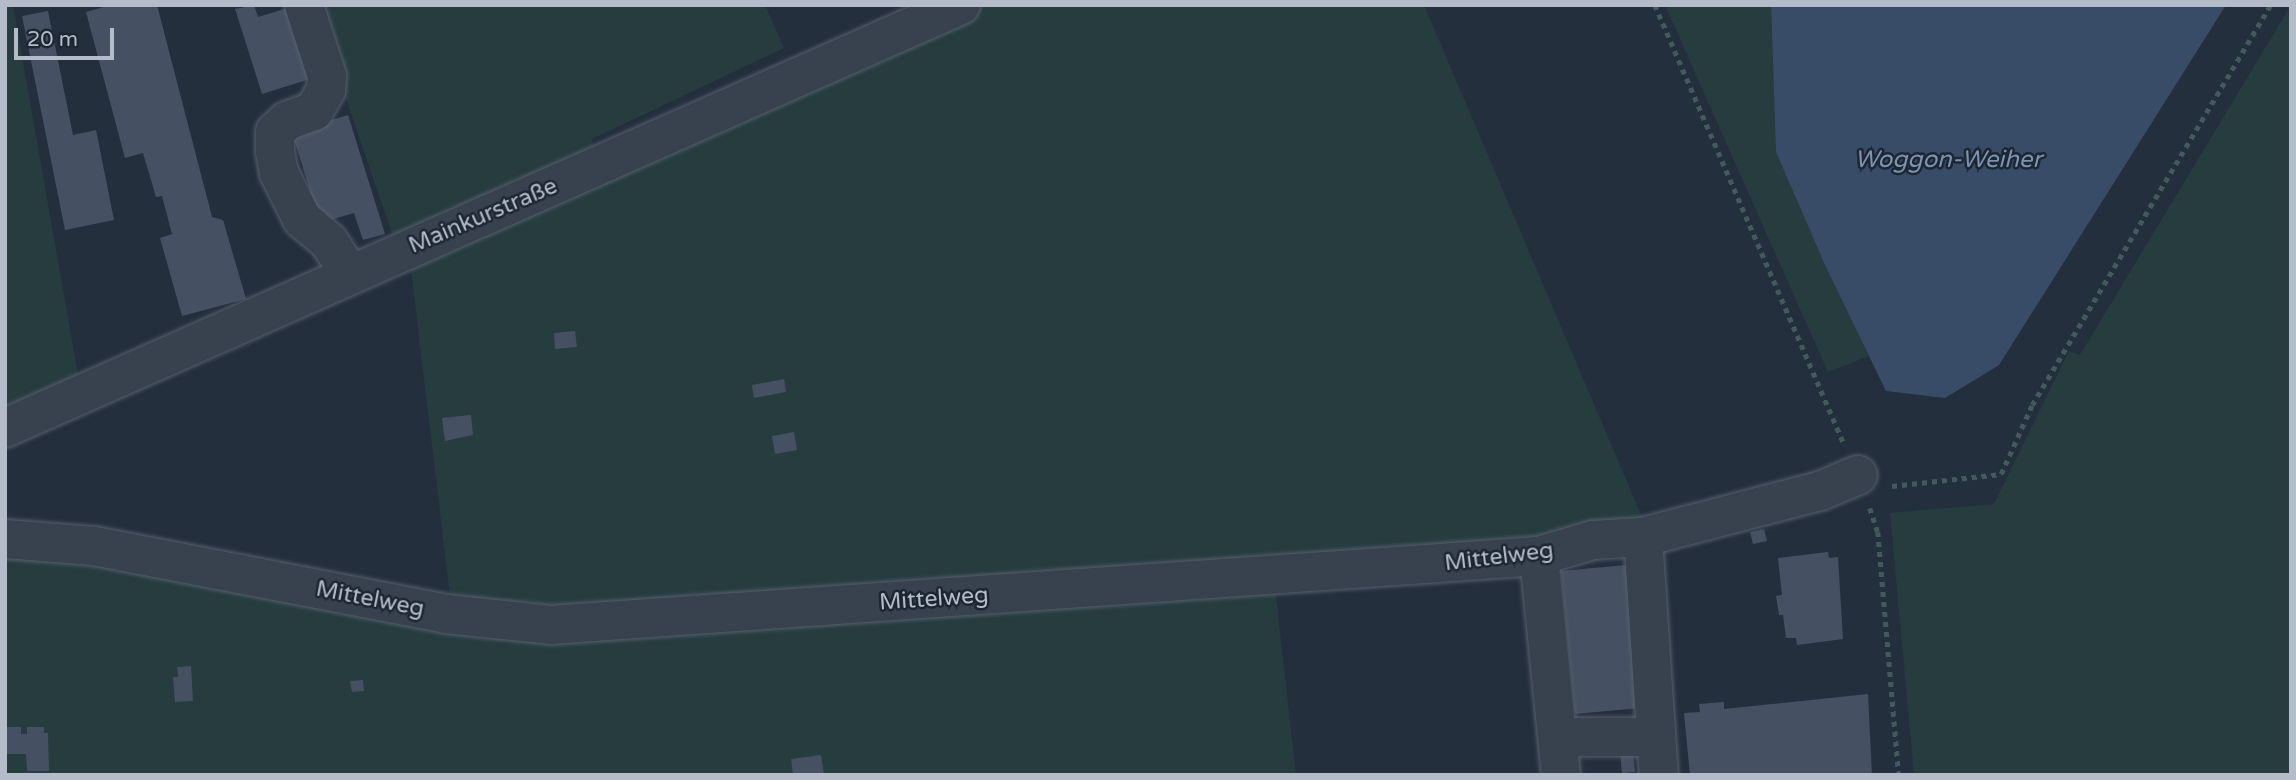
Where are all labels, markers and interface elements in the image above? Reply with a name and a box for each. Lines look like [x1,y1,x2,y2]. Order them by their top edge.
scale bar [18,14,117,58]
text: 20 m [27,27,78,52]
water label: Woggon-Weiher [1854,146,2042,174]
street label: Mainkurstraße [405,172,561,260]
street label: Mittelweg [1443,537,1555,577]
street label: Mittelweg [314,575,426,623]
street label: Mittelweg [878,581,990,617]

